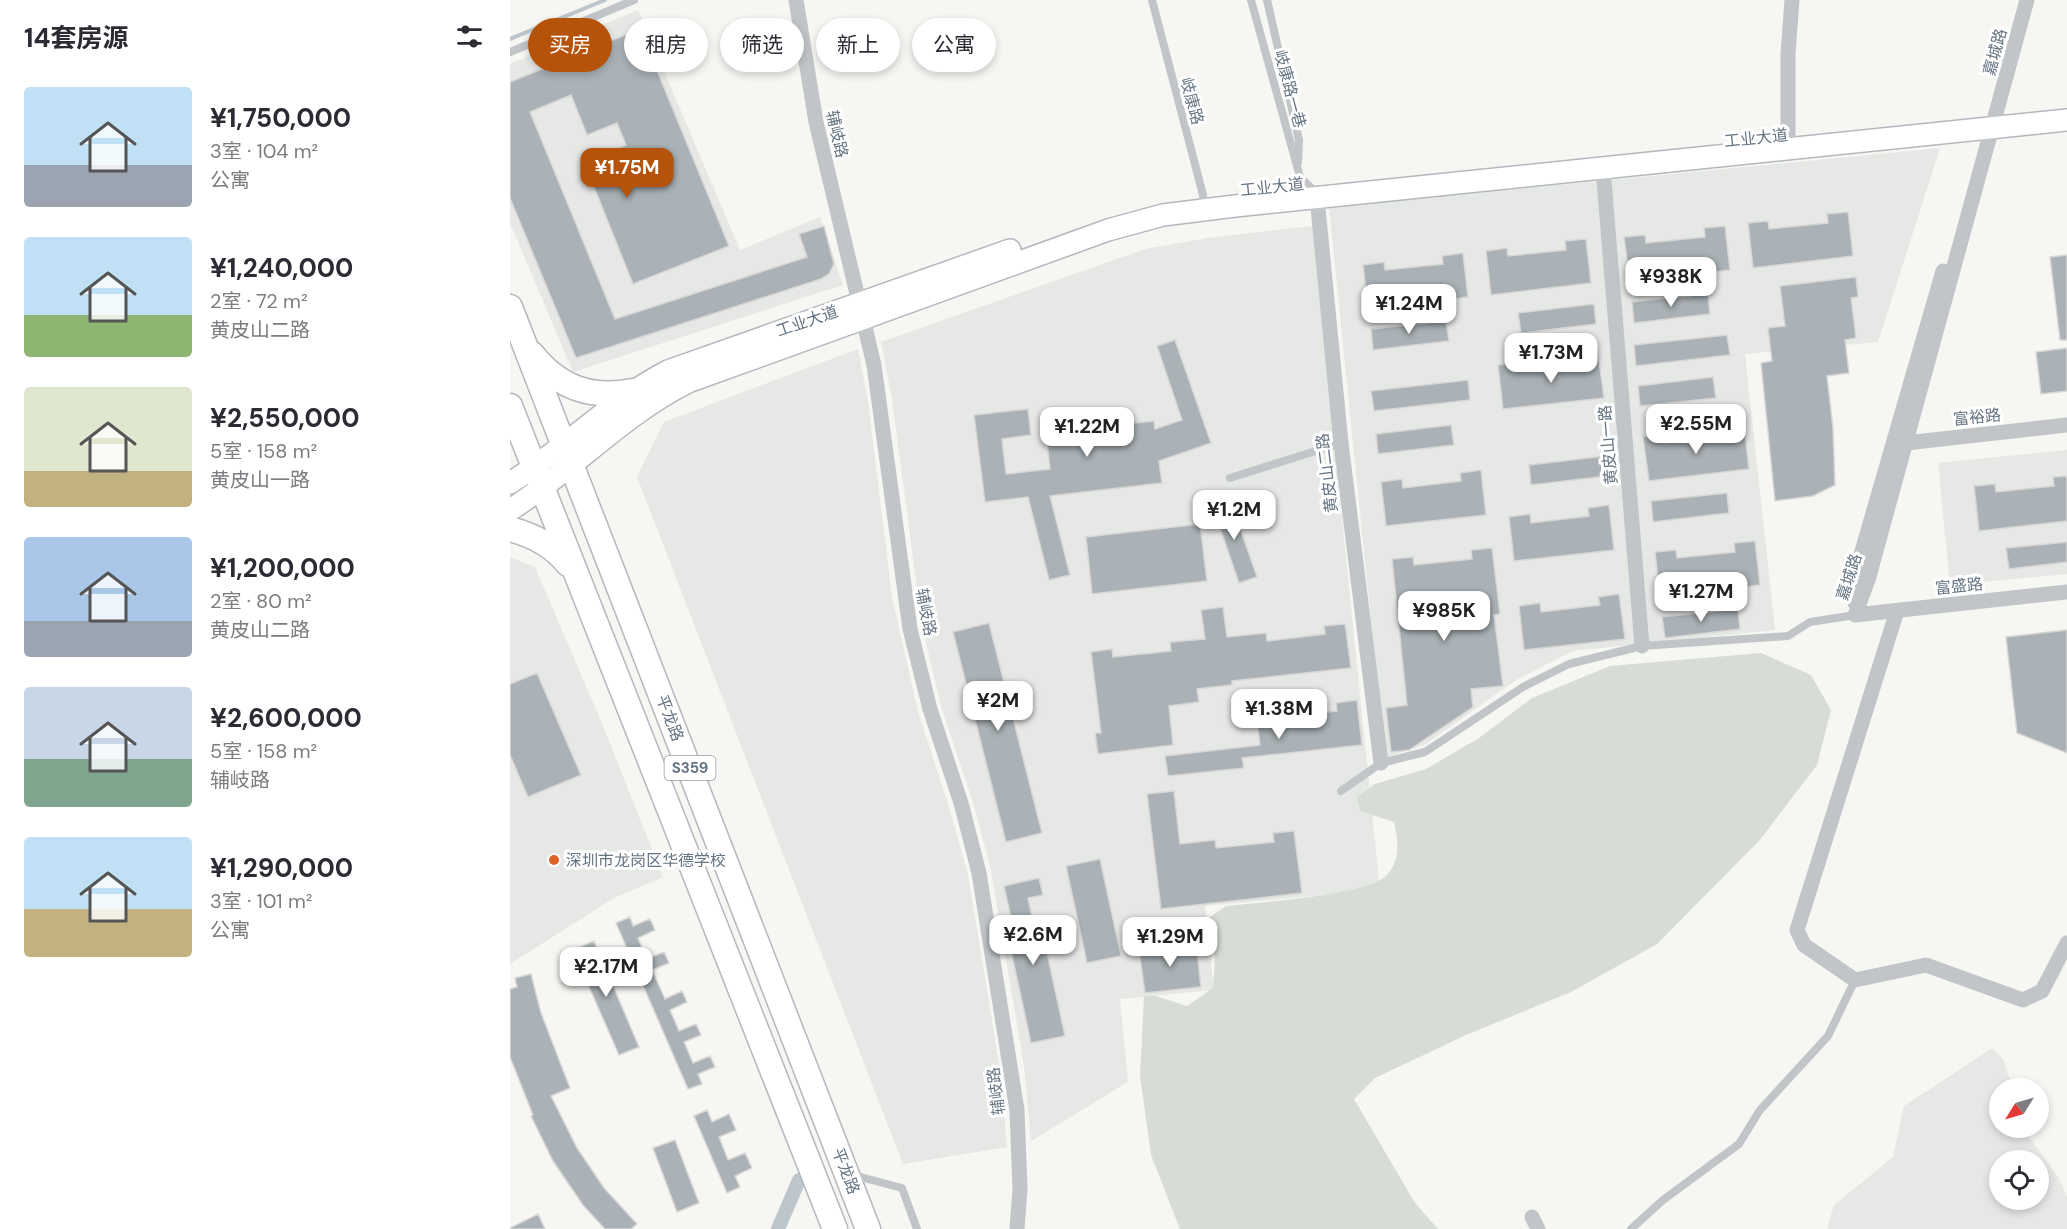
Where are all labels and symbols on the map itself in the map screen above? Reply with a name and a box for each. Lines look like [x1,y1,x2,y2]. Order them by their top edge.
street label: 嘉城路 [1979,26,2011,78]
street label: 岐康路一巷 [1270,48,1310,130]
street label: 岐康路 [1176,75,1208,127]
street label: 辅岐路 [821,108,853,160]
street label: 工业大道 [1723,124,1789,152]
pin: ¥1.75M [578,148,676,199]
street label: 工业大道 [1239,173,1305,201]
pin: ¥938K [1629,257,1713,308]
pin: ¥1.24M [1360,284,1458,335]
street label: 工业大道 [773,301,841,341]
pin: ¥1.73M [1502,333,1600,384]
street label: 黄皮山一路 [1594,404,1622,486]
pin: ¥2.55M [1647,404,1745,455]
street label: 富裕路 [1952,404,2002,430]
pin: ¥1.22M [1038,407,1136,458]
street label: 黄皮山二路 [1312,432,1342,514]
pin: ¥1.2M [1192,490,1276,541]
street label: 嘉城路 [1832,551,1866,603]
pin: ¥1.27M [1652,572,1750,623]
street label: 富盛路 [1934,573,1984,599]
street label: 辅岐路 [911,586,941,638]
pin: ¥985K [1402,591,1486,642]
pin: ¥2M [969,681,1027,732]
pin: ¥1.38M [1230,689,1328,740]
street label: 平龙路 [652,692,688,744]
road number: S359 [664,756,716,780]
place label: 深圳市龙岗区华德学校 [566,850,726,871]
marker: 深圳市龙岗区华德学校 [547,853,561,867]
pin: ¥2.6M [991,915,1075,966]
pin: ¥1.29M [1121,917,1219,968]
pin: ¥2.17M [557,947,655,998]
street label: 辅岐路 [983,1066,1009,1116]
north arrow [1989,1078,2049,1138]
street label: 平龙路 [828,1145,864,1197]

